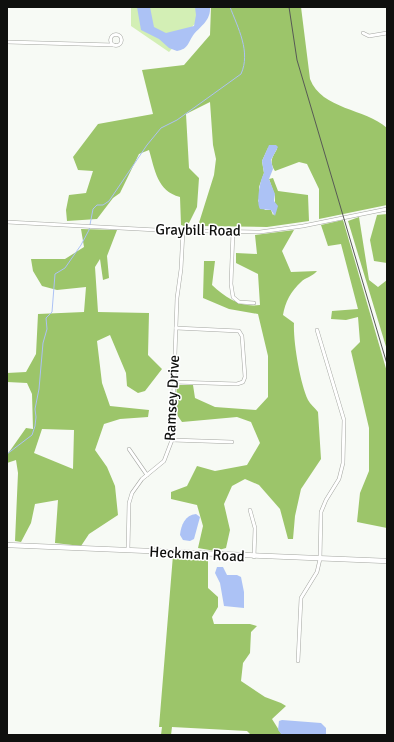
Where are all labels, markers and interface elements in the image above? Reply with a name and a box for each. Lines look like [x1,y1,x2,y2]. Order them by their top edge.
street label: Graybill Road [155,220,241,240]
street label: Ramsey Drive [161,354,183,442]
street label: Heckman Road [149,543,245,565]

